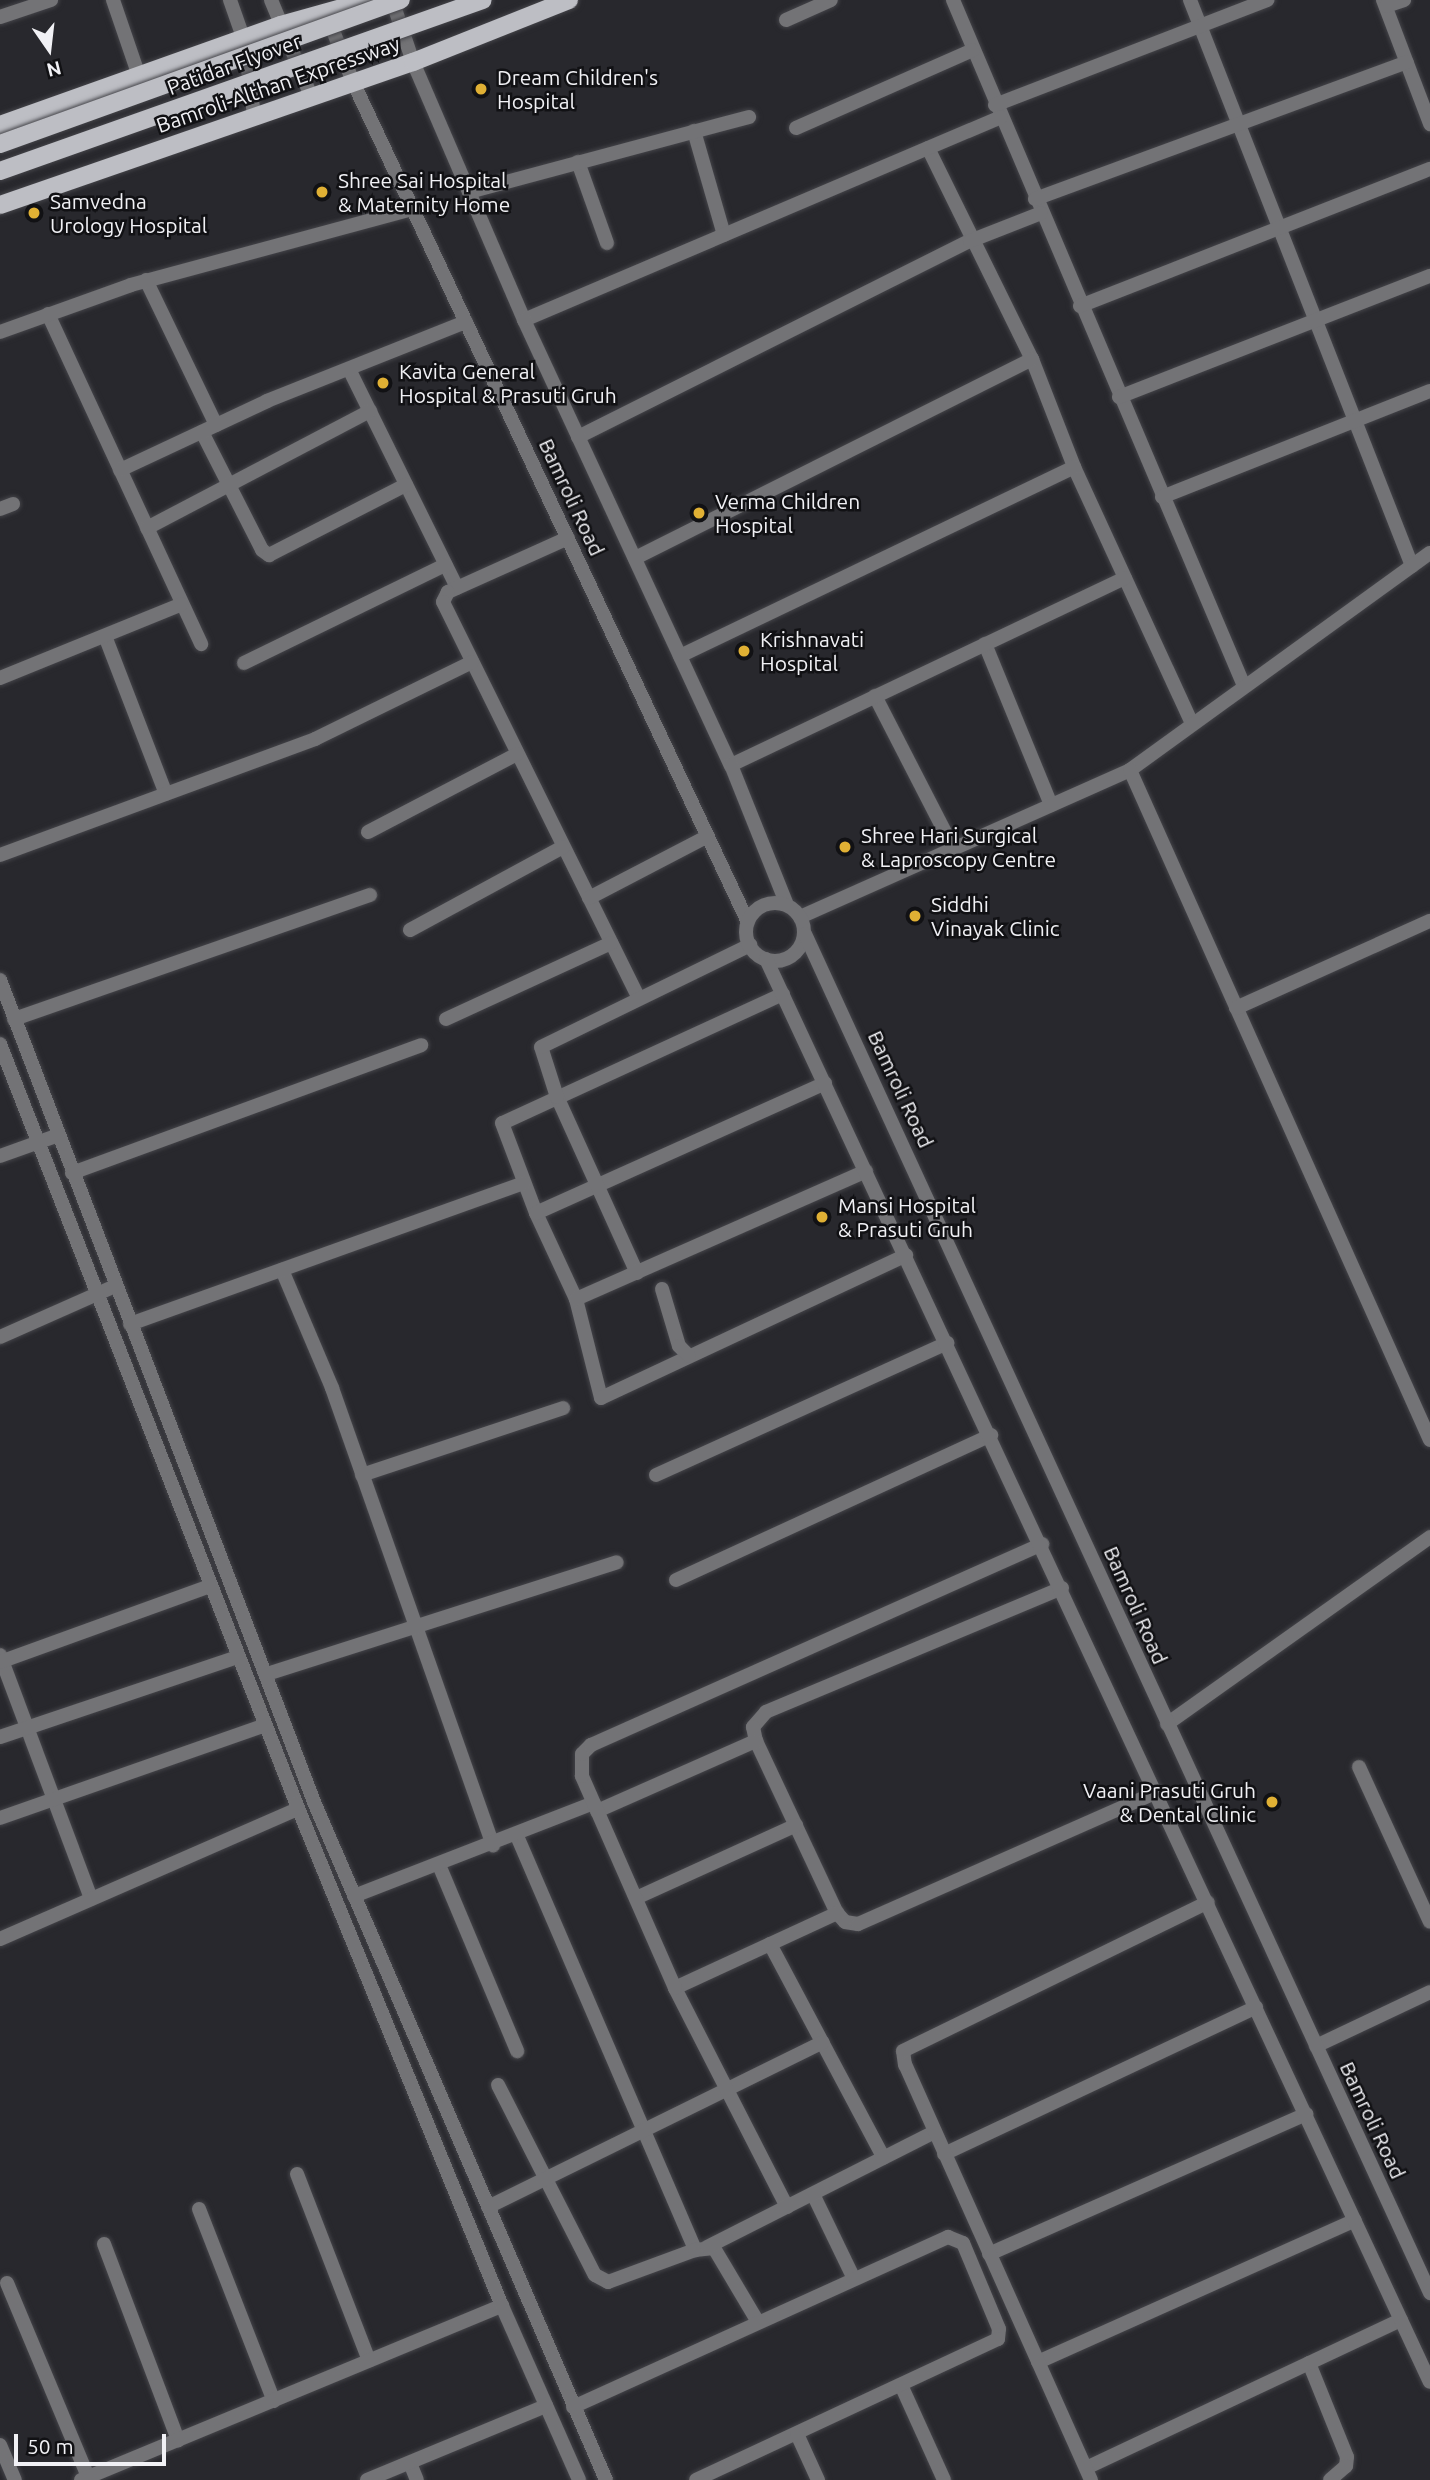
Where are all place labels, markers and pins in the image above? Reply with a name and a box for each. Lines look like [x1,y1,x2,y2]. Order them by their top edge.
place label: Dream Children's Hospital [497,64,658,114]
marker: Dream Children's Hospital [471,79,491,99]
place label: Shree Sai Hospital & Maternity Home [338,167,510,217]
marker: Shree Sai Hospital & Maternity Home [312,182,332,202]
place label: Samvedna Urology Hospital [50,188,207,238]
marker: Samvedna Urology Hospital [24,203,44,223]
place label: Kavita General Hospital & Prasuti Gruh [399,358,617,408]
marker: Kavita General Hospital & Prasuti Gruh [373,373,393,393]
place label: Verma Children Hospital [715,488,860,538]
marker: Verma Children Hospital [689,503,709,523]
place label: Krishnavati Hospital [760,626,864,676]
marker: Krishnavati Hospital [734,641,754,661]
place label: Shree Hari Surgical & Laproscopy Centre [861,822,1056,872]
marker: Shree Hari Surgical & Laproscopy Centre [835,837,855,857]
place label: Siddhi Vinayak Clinic [931,891,1060,941]
marker: Siddhi Vinayak Clinic [905,906,925,926]
place label: Mansi Hospital & Prasuti Gruh [838,1192,976,1242]
marker: Mansi Hospital & Prasuti Gruh [812,1207,832,1227]
place label: Vaani Prasuti Gruh & Dental Clinic [1083,1777,1256,1827]
marker: Vaani Prasuti Gruh & Dental Clinic [1262,1792,1282,1812]

